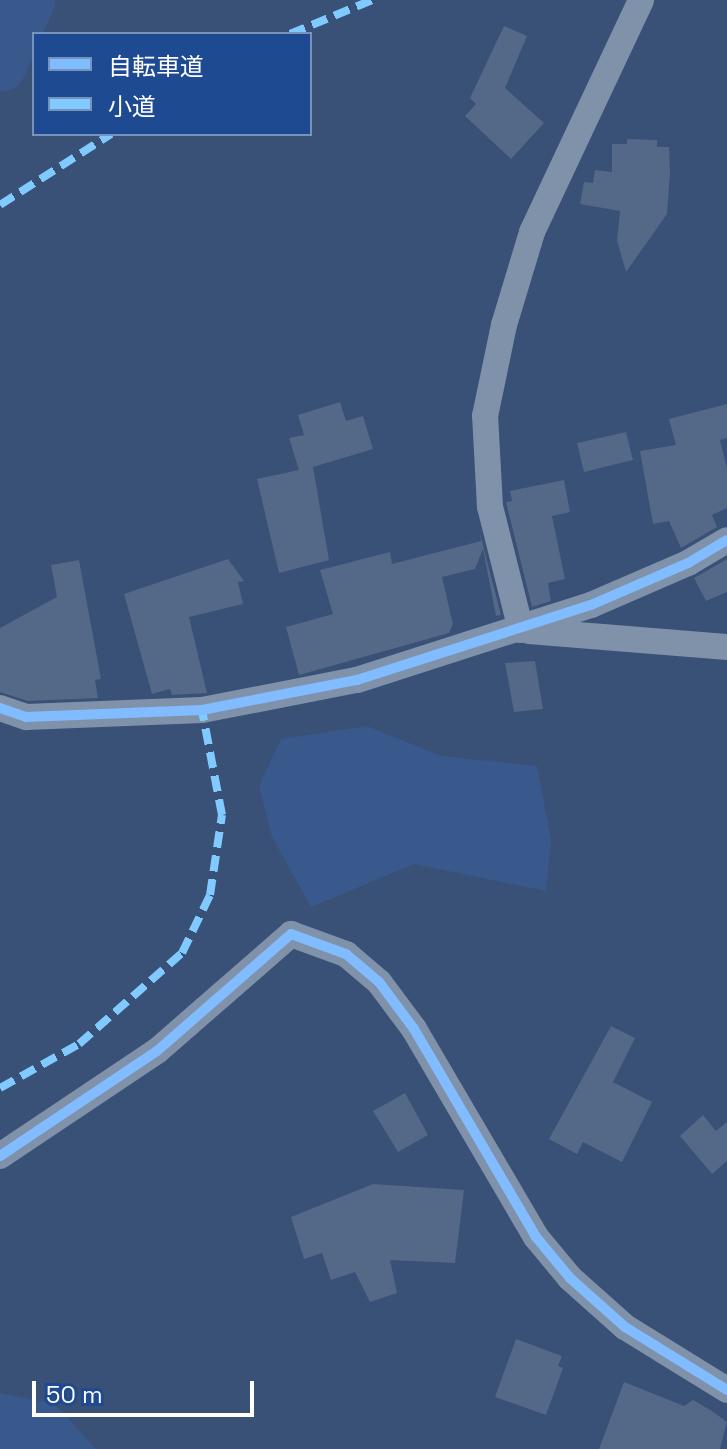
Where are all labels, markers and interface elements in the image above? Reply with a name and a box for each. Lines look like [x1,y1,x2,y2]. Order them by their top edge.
legend [32,32,312,136]
text: 自転車道 [108,51,204,82]
text: 小道 [108,91,156,122]
scale bar [36,1365,258,1415]
text: 50 m [46,1379,103,1410]

